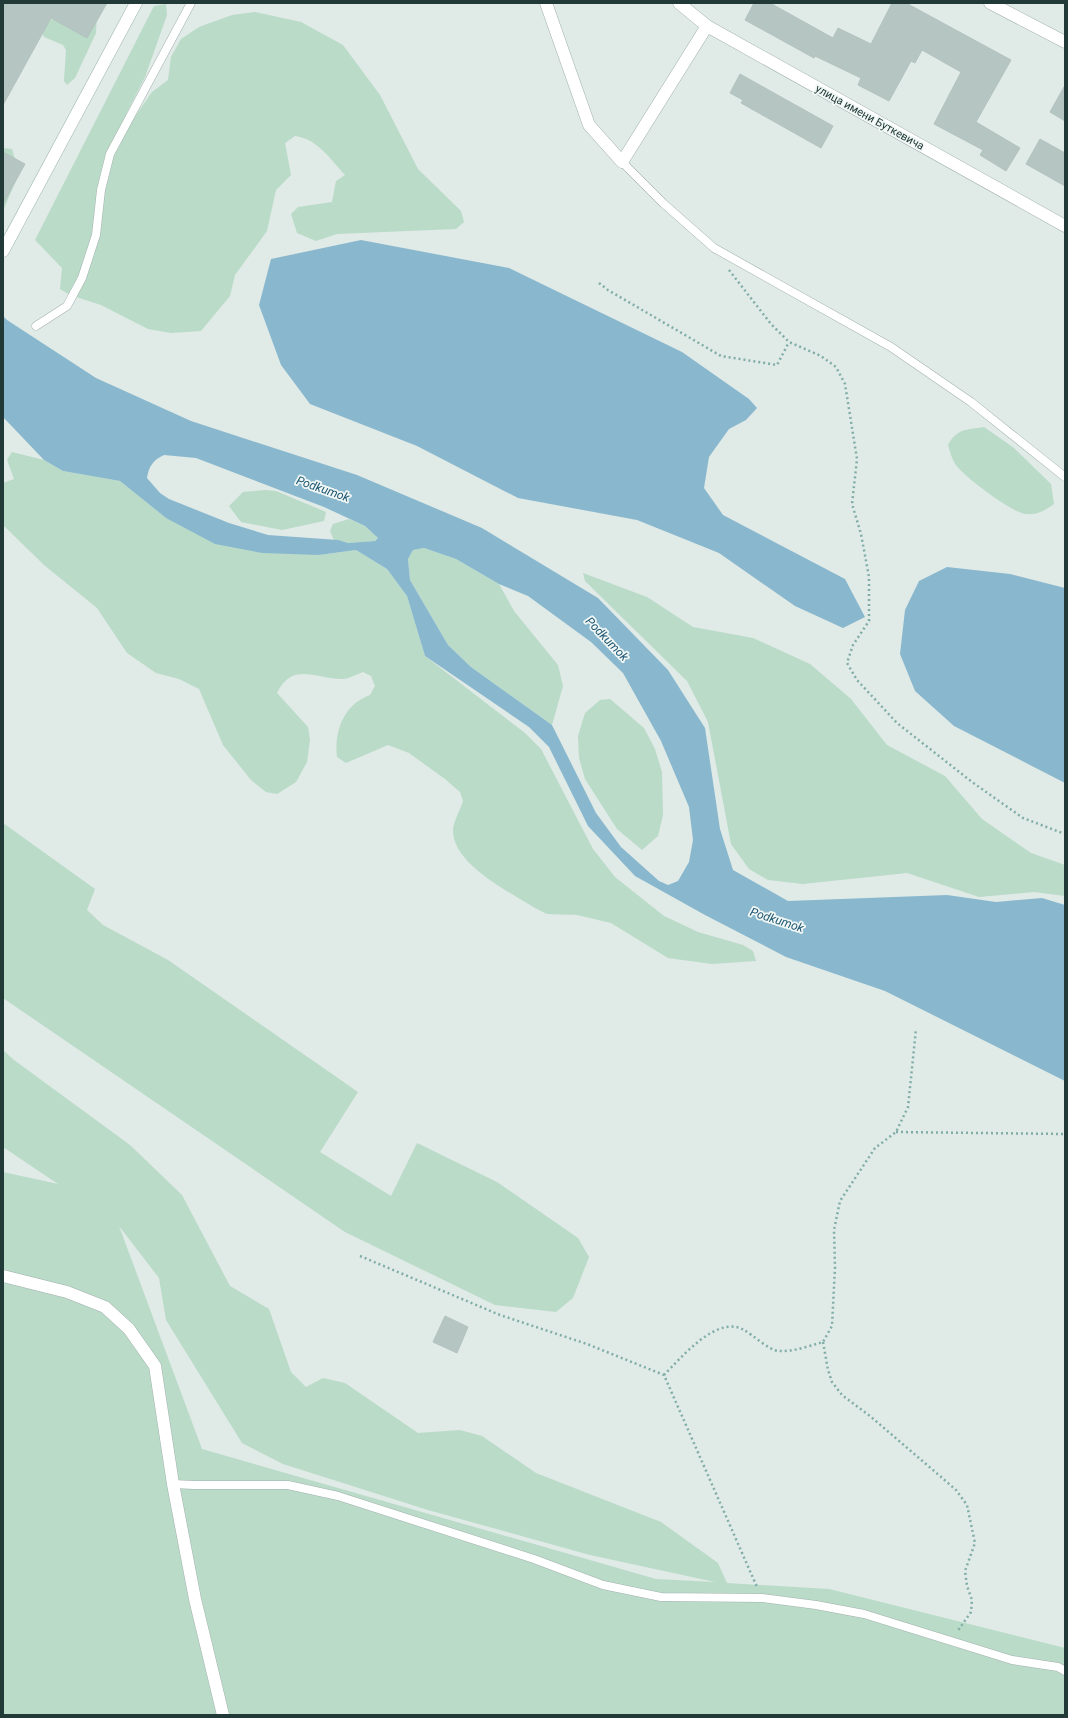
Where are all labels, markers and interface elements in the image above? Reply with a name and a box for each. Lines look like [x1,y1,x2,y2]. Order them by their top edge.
street label: улица имени Буткевича [813,82,926,153]
water label: Podkumok [294,473,353,505]
water label: Podkumok [583,614,632,665]
water label: Podkumok [748,905,807,936]

